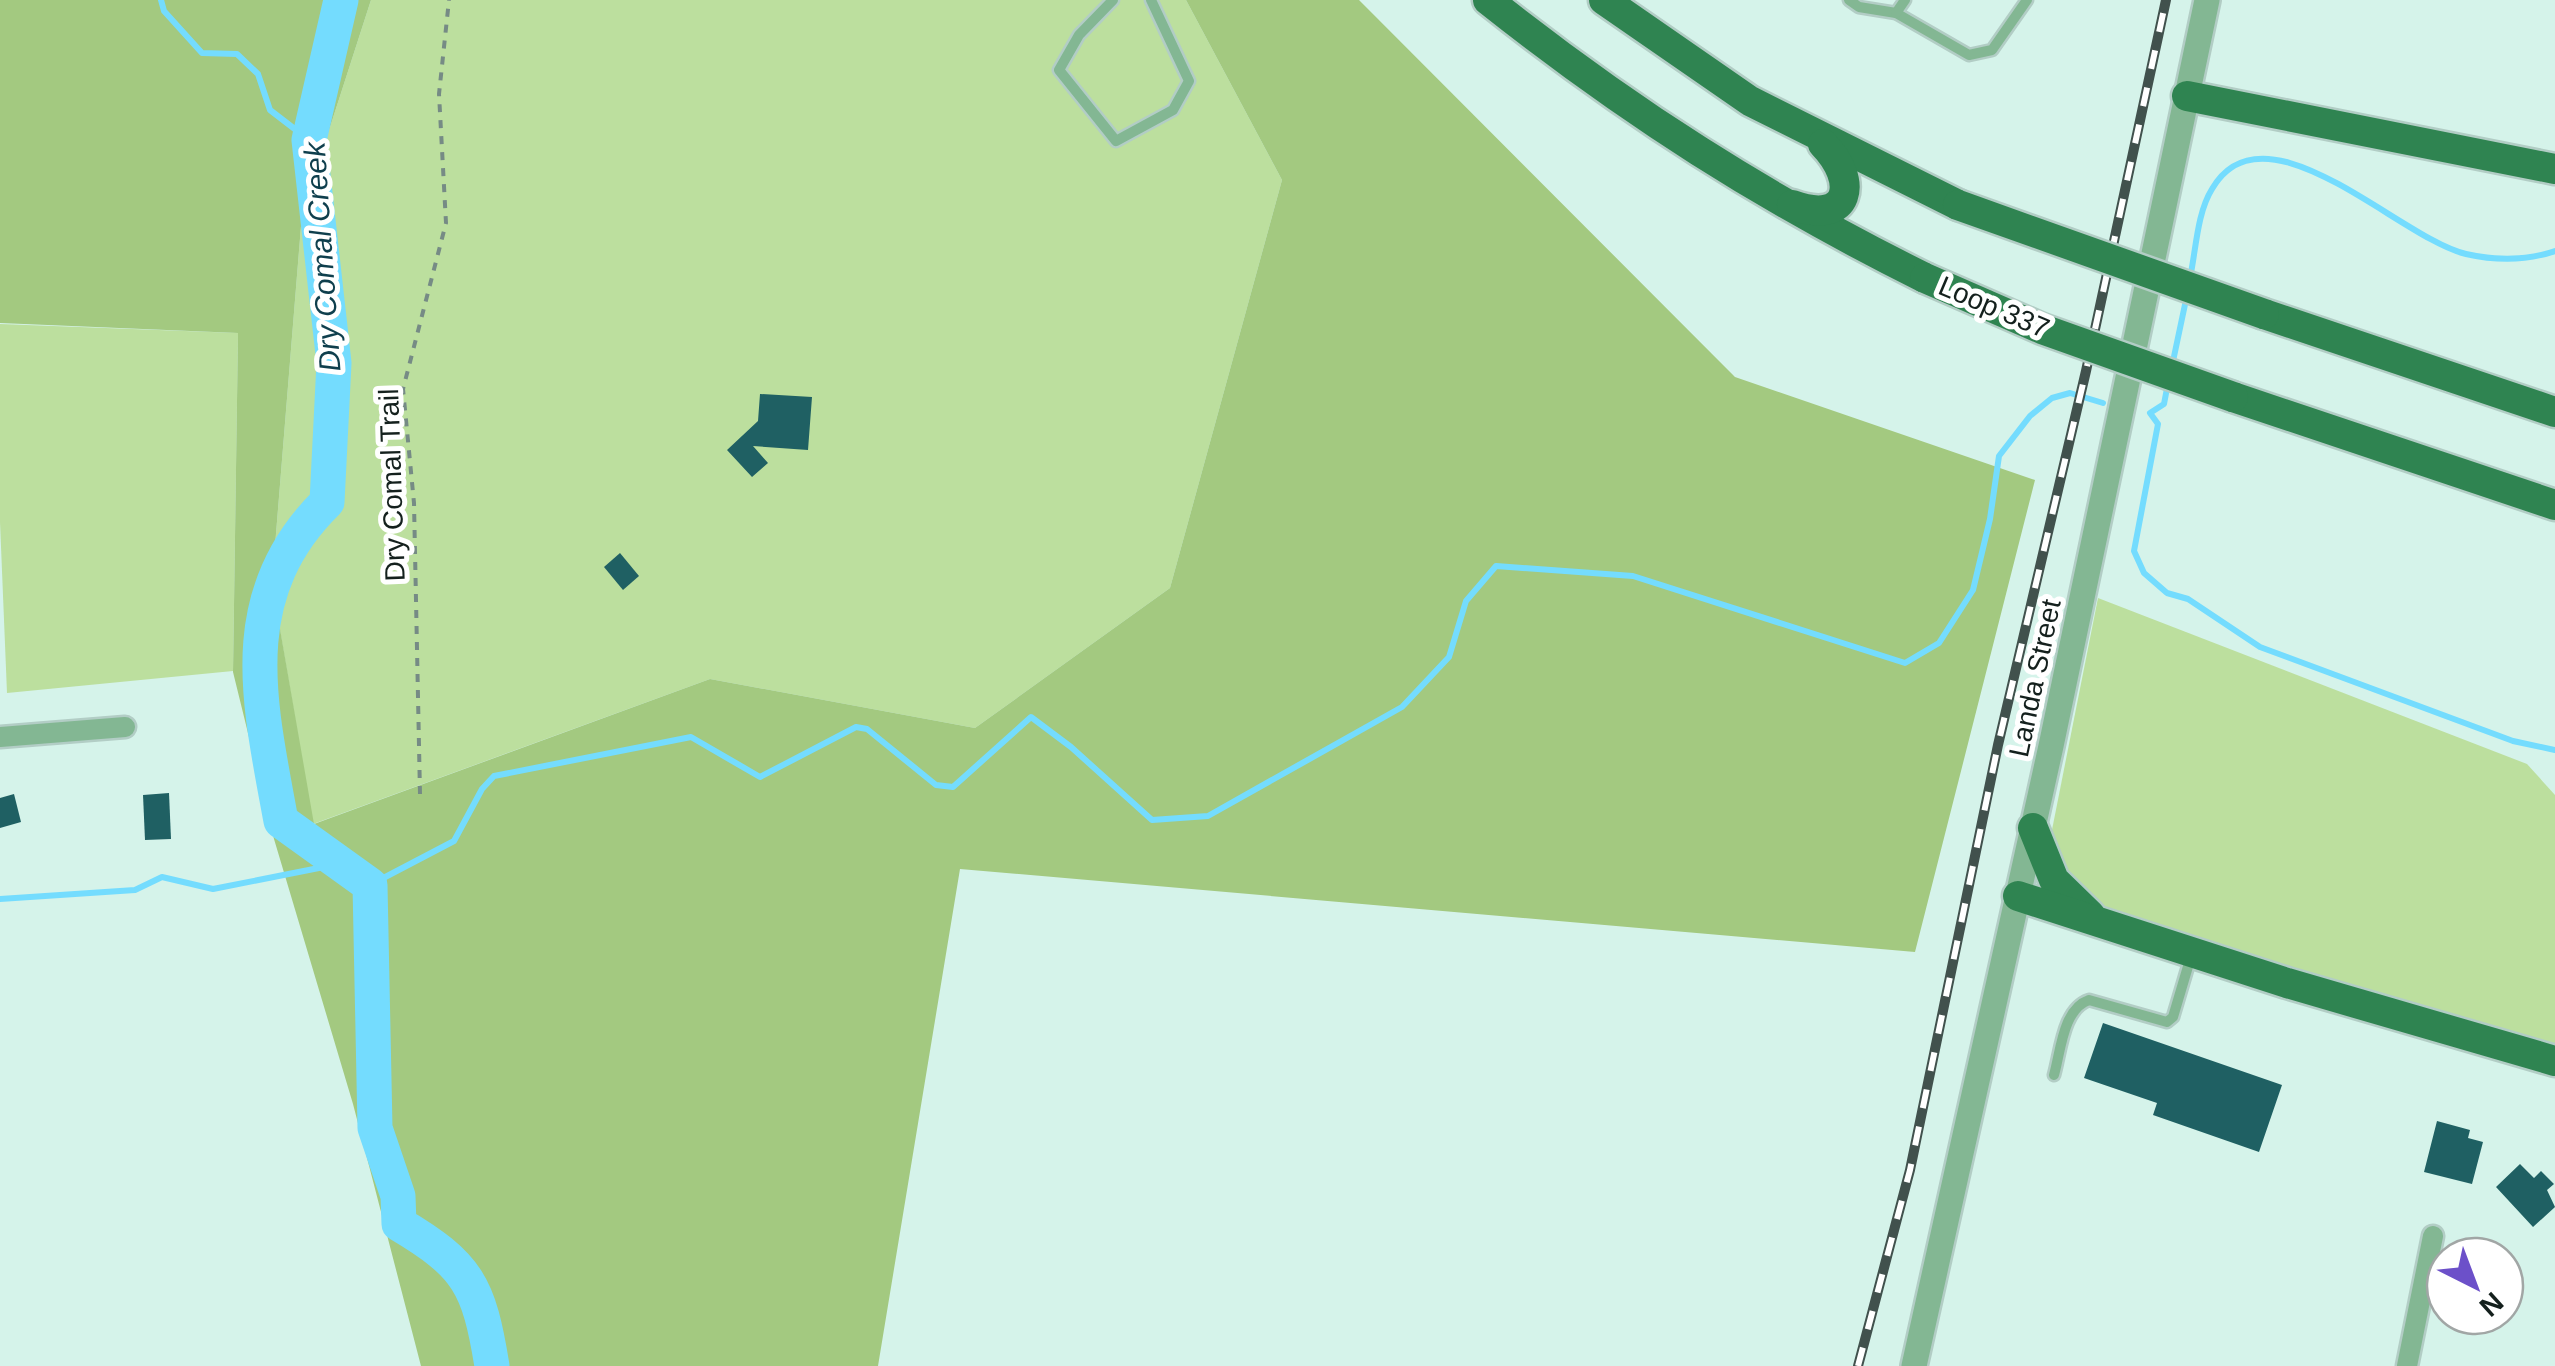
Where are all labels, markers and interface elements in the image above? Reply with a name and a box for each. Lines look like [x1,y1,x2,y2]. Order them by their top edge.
water label: Dry Comal Creek [297,139,346,373]
street label: Loop 337 [1934,270,2054,344]
street label: Dry Comal Trail [373,388,411,582]
street label: Landa Street [2003,596,2067,760]
north arrow [2425,1236,2525,1336]
text: N [2474,1286,2509,1322]

